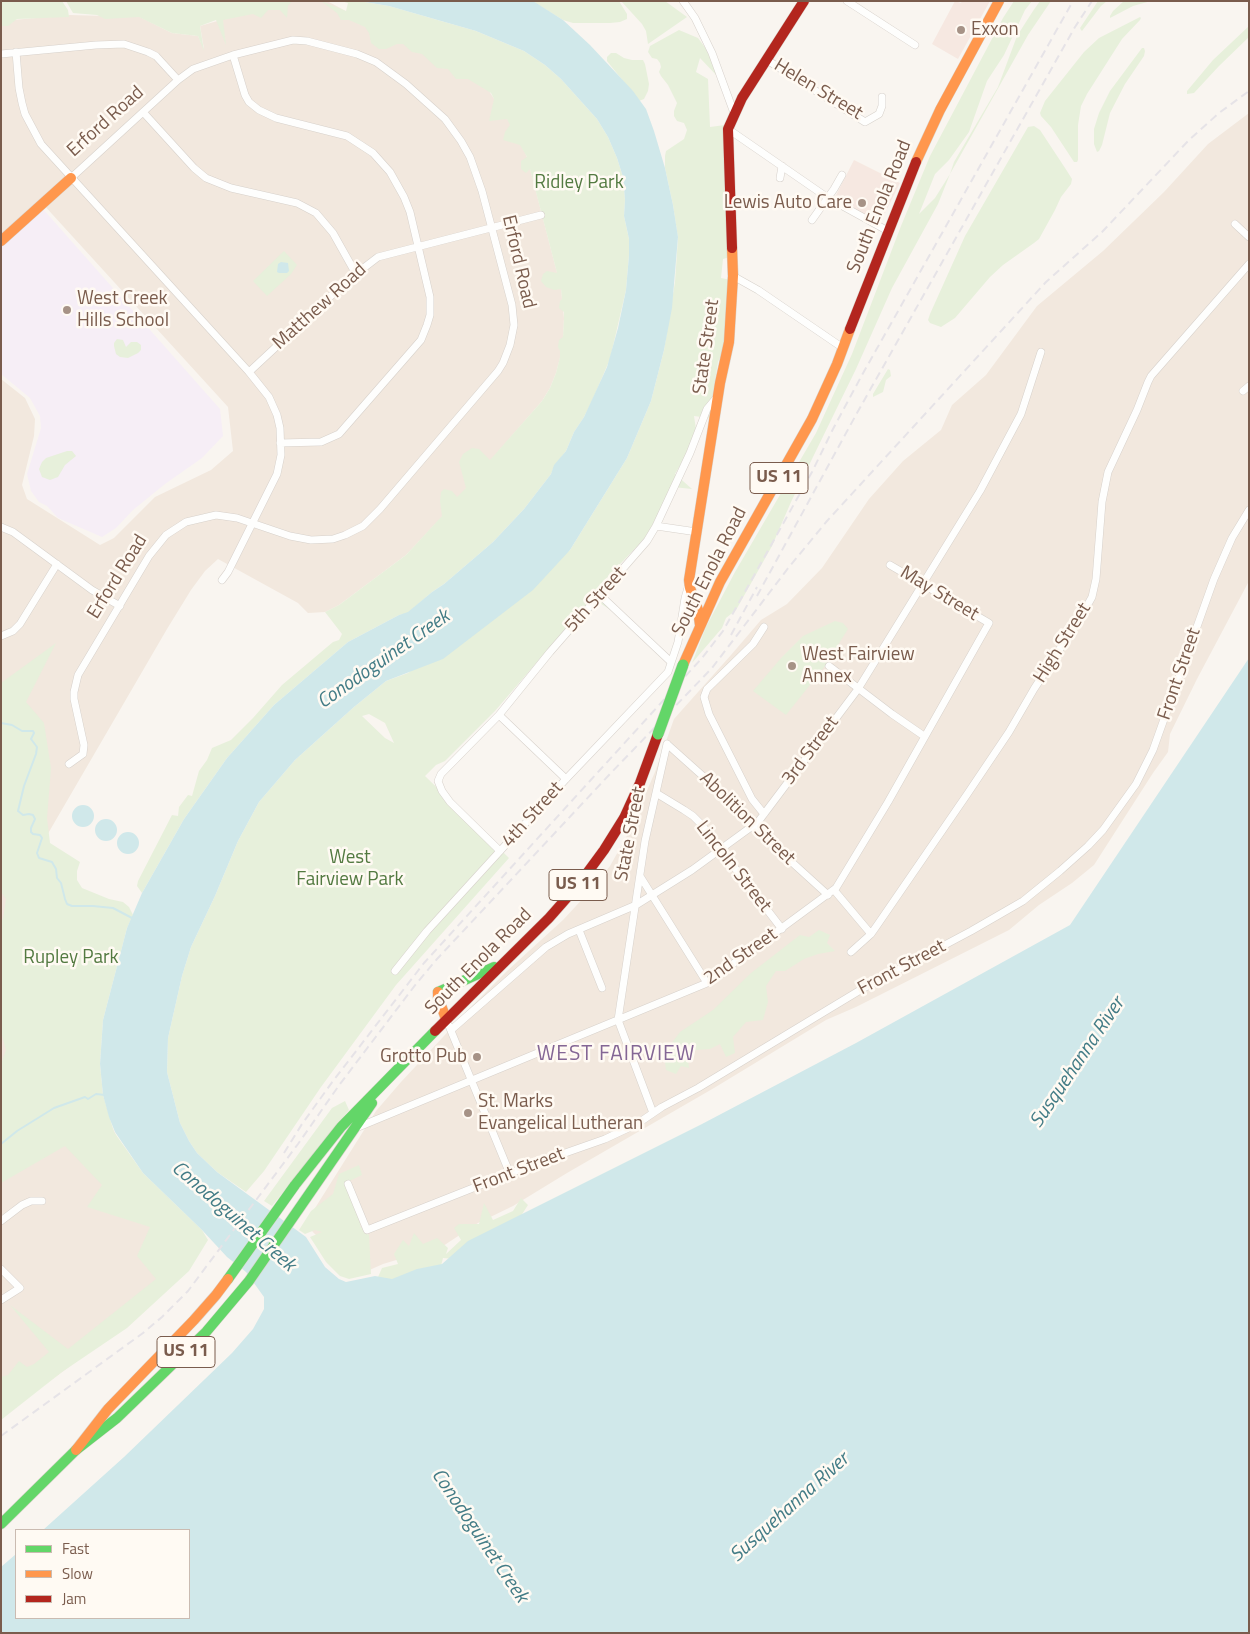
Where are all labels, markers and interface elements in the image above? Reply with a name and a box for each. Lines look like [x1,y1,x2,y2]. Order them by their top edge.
place label: Exxon [971,19,1019,41]
marker: Exxon [955,24,967,36]
street label: Helen Street [769,55,867,125]
street label: Erford Road [63,82,149,162]
street label: South Enola Road [843,137,917,277]
park label: Ridley Park [534,172,624,194]
place label: Lewis Auto Care [724,192,852,214]
marker: Lewis Auto Care [856,197,868,209]
street label: Erford Road [496,213,540,311]
street label: Matthew Road [268,259,372,355]
place label: West Creek Hills School [77,288,169,332]
street label: State Street [689,298,725,396]
marker: West Creek Hills School [61,304,73,316]
road number: US 11 [750,462,808,493]
street label: South Enola Road [668,504,752,640]
street label: Erford Road [83,531,153,623]
street label: 5th Street [561,562,631,638]
street label: May Street [896,562,982,626]
street label: High Street [1029,599,1097,687]
water label: Conodoguinet Creek [313,605,455,715]
street label: Front Street [1154,625,1206,723]
place label: West Fairview Annex [802,644,915,688]
marker: West Fairview Annex [786,660,798,672]
street label: 3rd Street [778,712,844,790]
street label: Abolition Street [694,768,800,870]
street label: 4th Street [498,777,568,853]
street label: State Street [611,785,651,883]
street label: Lincoln Street [690,817,776,917]
park label: West Fairview Park [296,847,404,891]
road number: US 11 [549,870,607,900]
street label: South Enola Road [421,904,537,1020]
street label: 2nd Street [700,924,782,990]
street label: Front Street [854,935,950,1001]
park label: Rupley Park [23,947,119,969]
water label: Susquehanna River [1026,993,1130,1133]
district label: WEST FAIRVIEW [535,1042,697,1068]
place label: Grotto Pub [380,1046,467,1068]
marker: Grotto Pub [471,1051,483,1063]
place label: St. Marks Evangelical Lutheran [478,1091,643,1135]
marker: St. Marks Evangelical Lutheran [462,1107,474,1119]
street label: Front Street [470,1143,568,1199]
water label: Conodoguinet Creek [166,1157,300,1277]
road number: US 11 [157,1336,215,1368]
water label: Susquehanna River [726,1448,854,1568]
water label: Conodoguinet Creek [425,1464,533,1608]
legend [15,1529,190,1619]
text: Fast [62,1537,89,1560]
text: Slow [62,1562,93,1585]
text: Jam [62,1587,86,1610]

